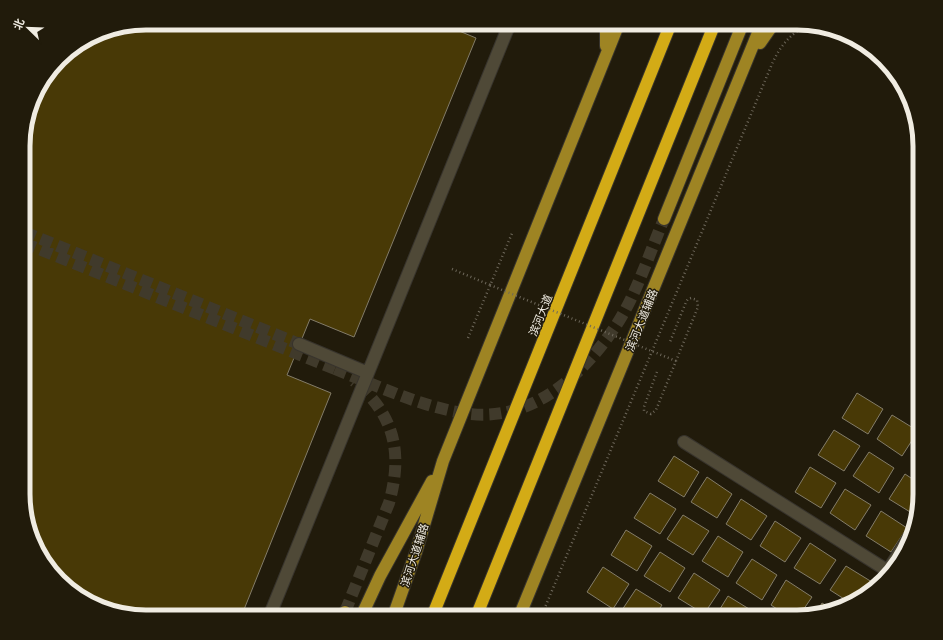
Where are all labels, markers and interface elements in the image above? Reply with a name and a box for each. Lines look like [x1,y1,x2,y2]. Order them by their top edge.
north arrow [8,8,48,48]
text: 北 [10,16,26,31]
street label: 滨河大道辅路 [623,287,659,353]
street label: 滨河大道 [526,292,554,338]
street label: 滨河大道辅路 [398,522,430,588]

